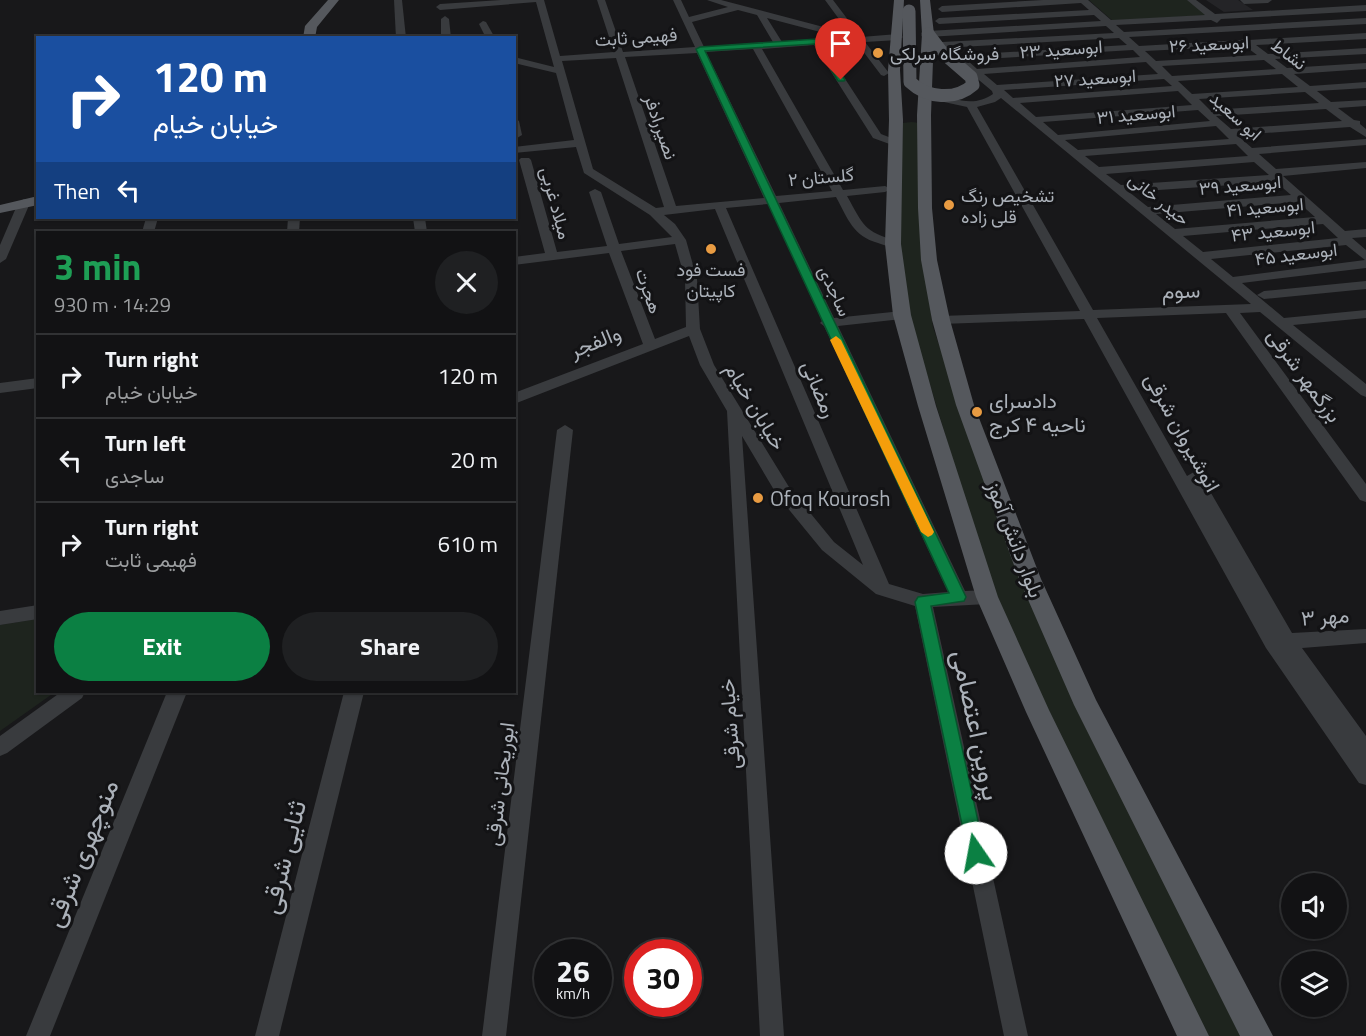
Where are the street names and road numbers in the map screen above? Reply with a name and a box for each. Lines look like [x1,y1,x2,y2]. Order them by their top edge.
street label: فهیمی ثابت [594,21,678,53]
street label: ابوسعید ۲۶ [1168,28,1250,60]
street label: نشاط [1266,32,1312,76]
street label: ابوسعید ۲۳ [1018,33,1104,65]
street label: ابوسعید ۲۷ [1053,62,1137,94]
street label: ابو سعید [1204,85,1268,147]
street label: نصیررادفر [637,90,685,163]
street label: ابوسعید ۳۱ [1095,97,1177,131]
street label: گلستان ۲ [787,161,855,193]
street label: میلاد غربی [533,164,579,242]
street label: حیدر خانی [1123,166,1195,232]
street label: ابوسعید ۳۹ [1198,168,1282,202]
street label: ابوسعید ۴۱ [1225,190,1305,224]
street label: ابوسعید ۴۳ [1230,213,1316,249]
street label: ابوسعید ۴۵ [1253,236,1339,272]
street label: ساجدی [812,261,858,321]
street label: هجرت [629,265,669,317]
street label: سوم [1161,273,1201,307]
street label: والفجر [563,316,626,366]
street label: بزرگمهر شرقی [1260,321,1350,429]
street label: رمضانی [794,355,846,423]
street label: خیابان خیام [717,356,795,456]
street label: انوشیروان شرقی [1137,366,1229,498]
street label: بلوار دانش آموز [979,475,1053,602]
street label: مهر ۳ [1300,598,1350,634]
street label: پروین اعتصامی [942,646,1012,804]
street label: خیام شرقی [710,678,748,770]
street label: ابوریحانی شرقی [476,720,522,848]
street label: منوچهری شرقی [34,773,128,933]
street label: ثنایی شرقی [250,796,316,918]

